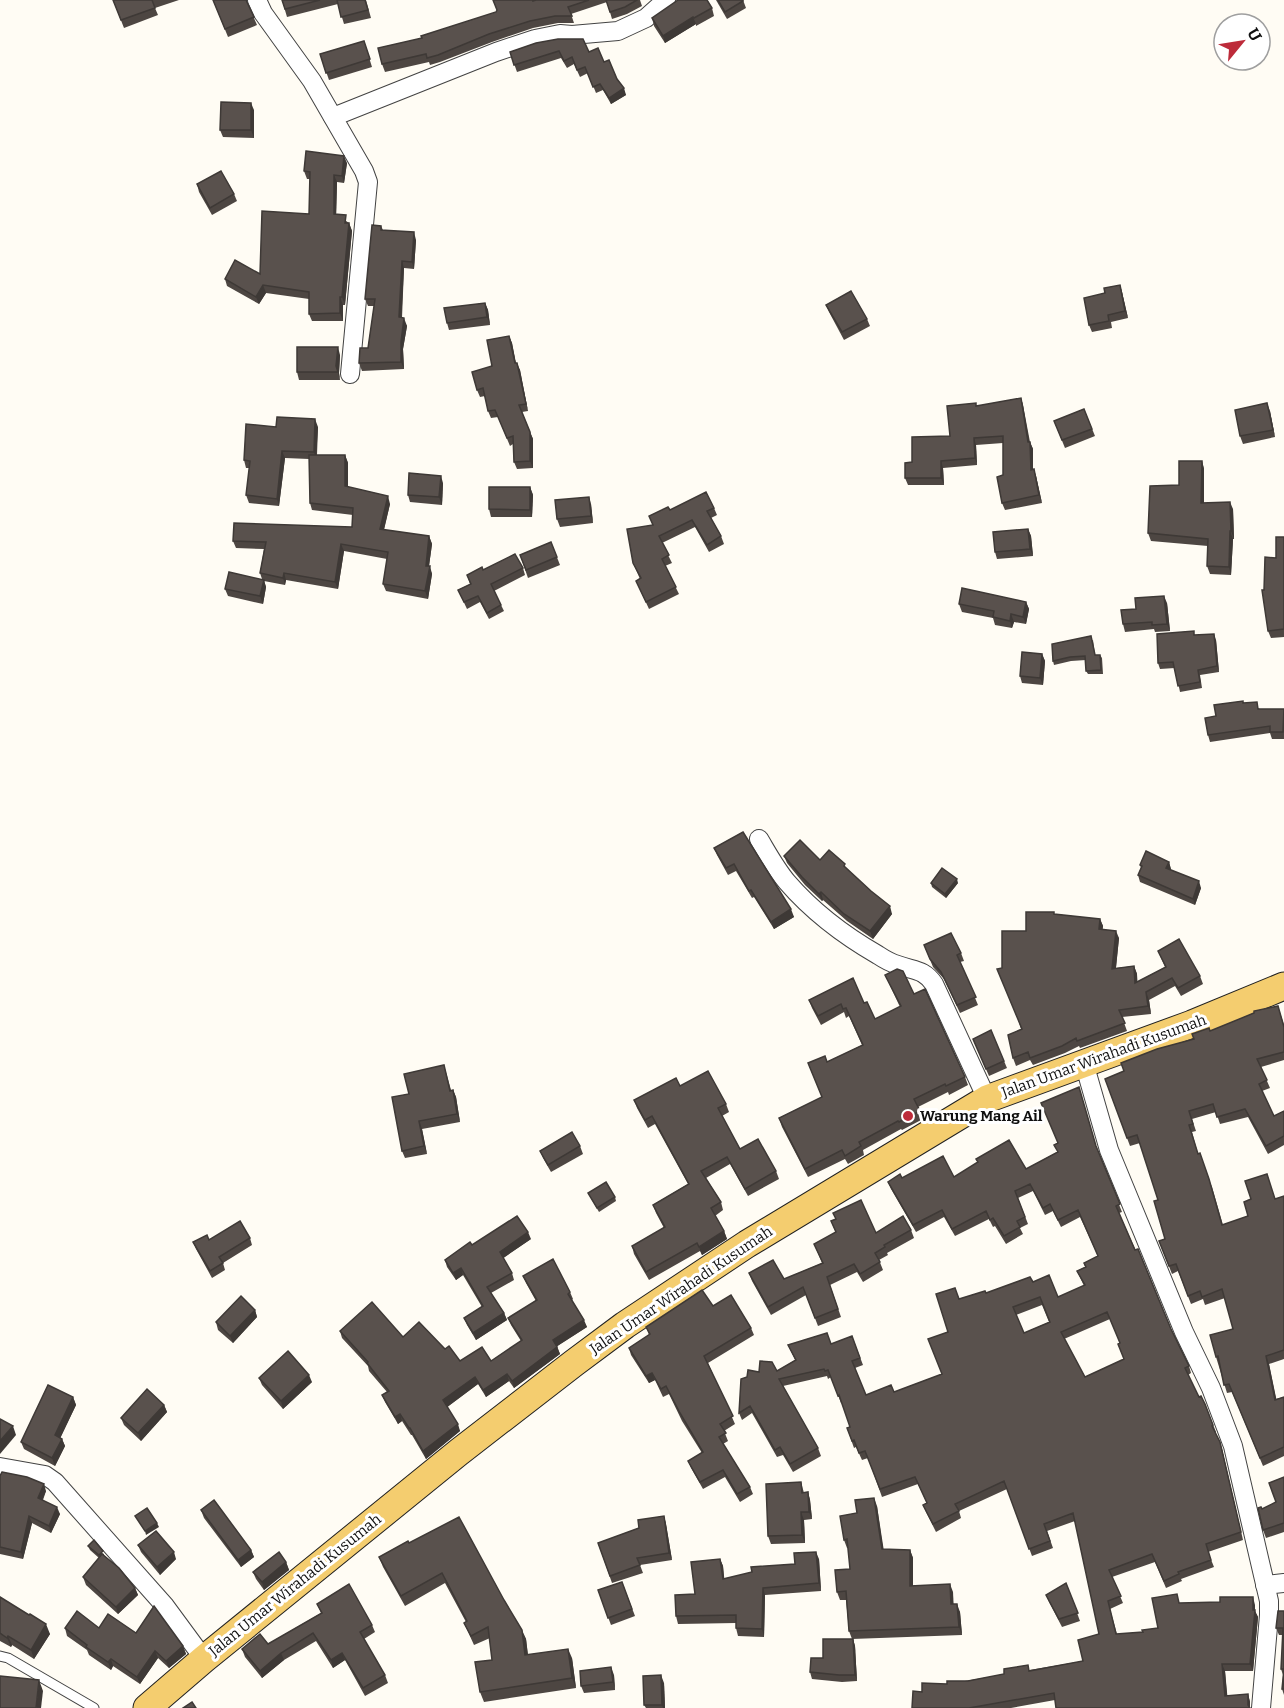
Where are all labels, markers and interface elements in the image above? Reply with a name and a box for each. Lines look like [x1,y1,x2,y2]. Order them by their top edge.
north arrow [1212,12,1272,72]
text: U [1243,25,1266,45]
street label: Jalan Umar Wirahadi Kusumah [998,1010,1209,1102]
place label: Warung Mang Ail [920,1107,1043,1125]
marker: Warung Mang Ail [901,1109,915,1123]
street label: Jalan Umar Wirahadi Kusumah [585,1222,776,1358]
street label: Jalan Umar Wirahadi Kusumah [205,1510,385,1661]

